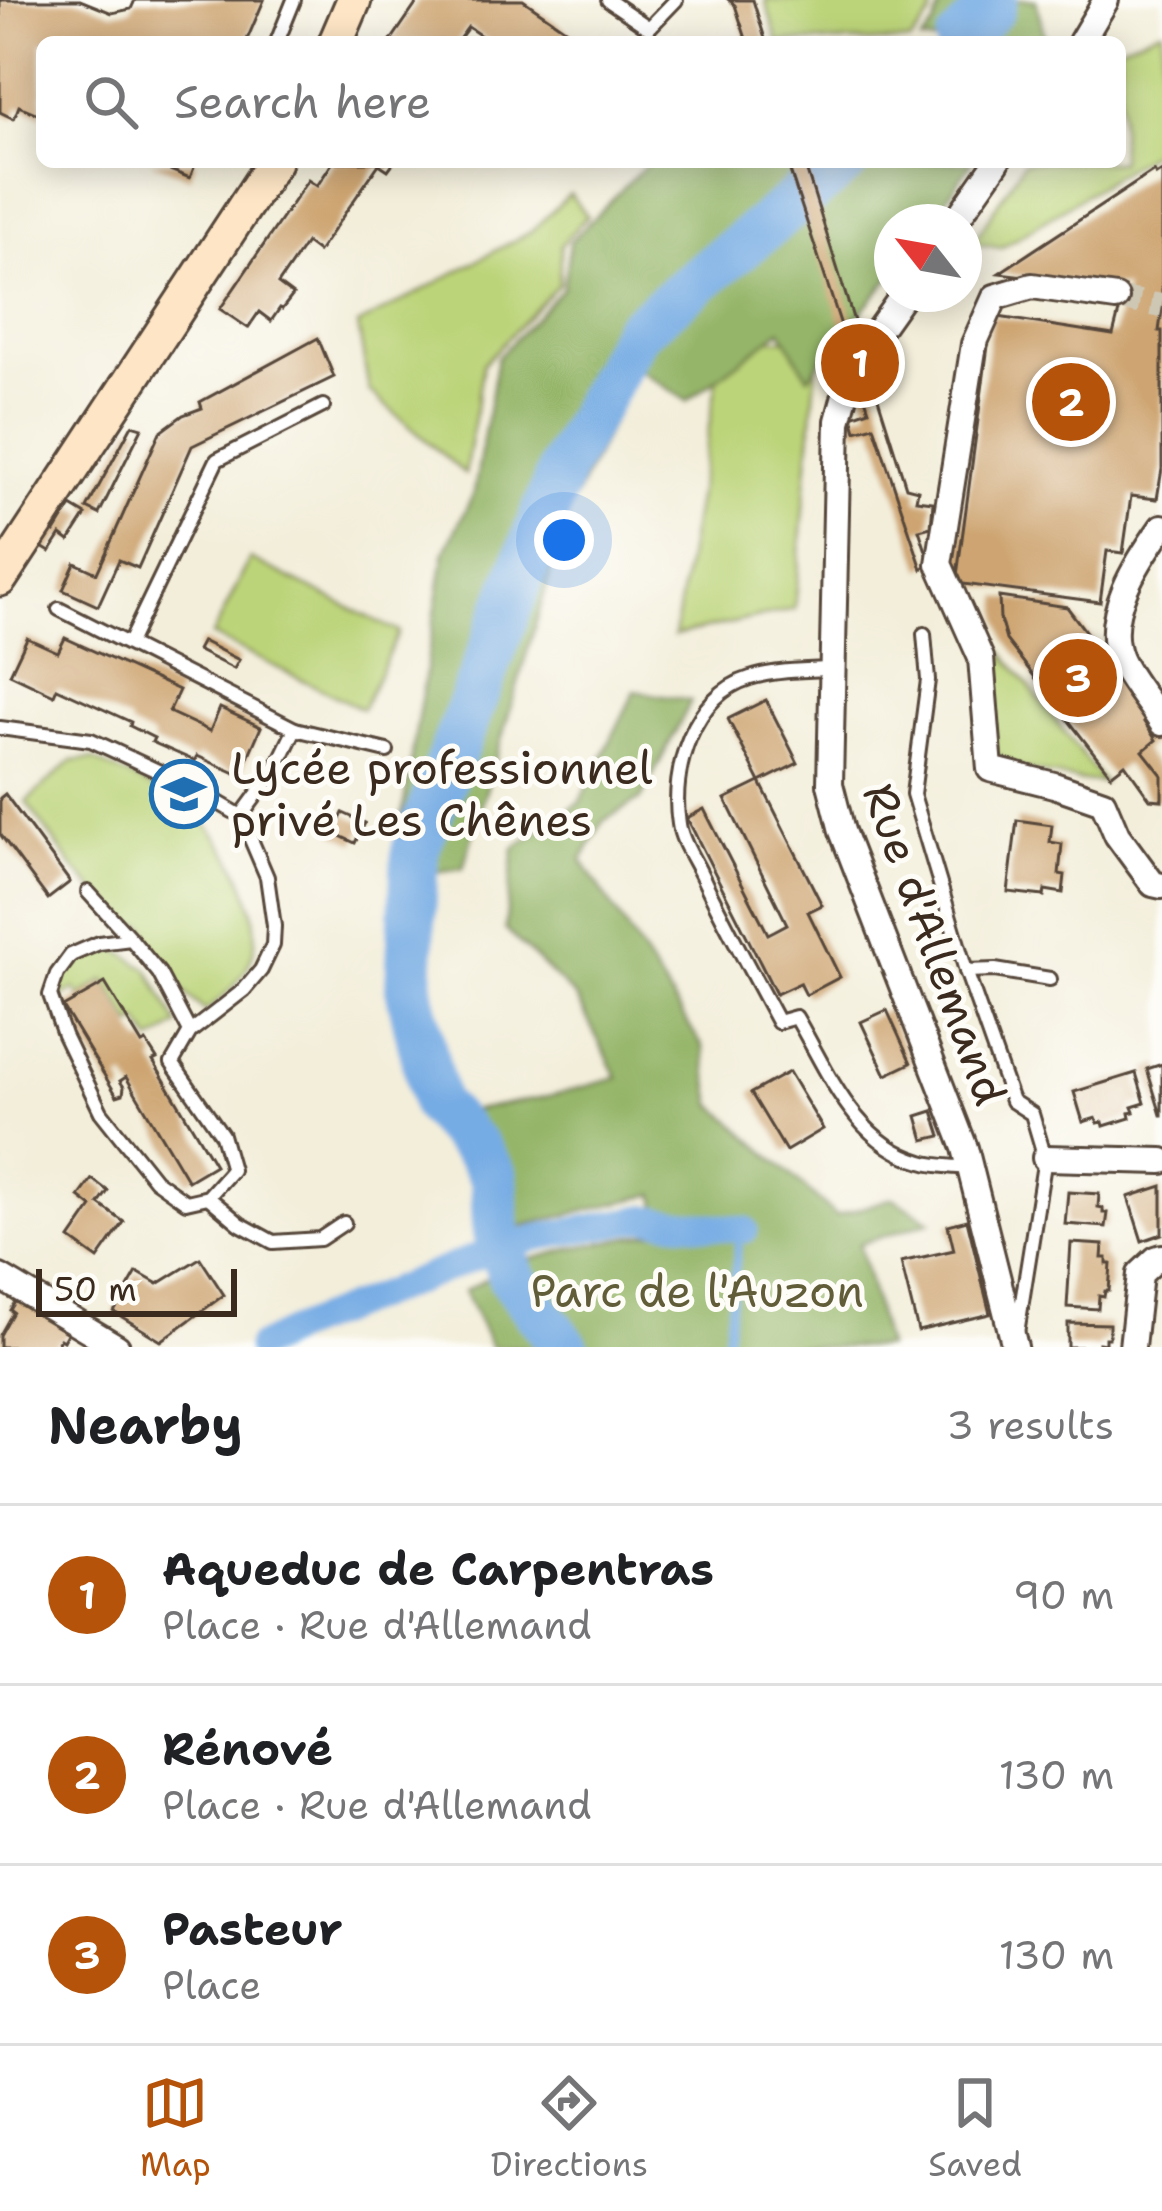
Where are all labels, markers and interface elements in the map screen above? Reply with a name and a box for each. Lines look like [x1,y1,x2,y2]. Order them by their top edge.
search box [36,36,1126,168]
icon: search [78,69,144,135]
text: Search here [174,72,431,132]
north arrow [874,204,982,312]
pin: 1 [821,318,899,408]
pin: 2 [1032,357,1110,447]
your location [534,510,594,570]
pin: 3 [1039,633,1117,723]
place label: Lycée professionnel privé Les Chênes [231,738,653,850]
school or university icon: Lycée professionnel privé Les Chênes [149,759,219,829]
street label: Rue d'Allemand [849,775,1021,1113]
park label: Parc de l'Auzon [530,1261,864,1321]
scale bar [36,1263,237,1316]
text: 50 m [54,1267,137,1312]
text: Nearby [48,1391,243,1459]
text: 3 results [947,1399,1114,1451]
text: Aqueduc de Carpentras [162,1539,714,1599]
text: 1 [78,1569,96,1621]
text: 90 m [1013,1569,1114,1621]
text: Place · Rue d'Allemand [162,1599,592,1651]
text: Rénové [162,1719,333,1779]
text: 2 [73,1749,101,1801]
text: 130 m [999,1749,1114,1801]
text: Place · Rue d'Allemand [162,1779,592,1831]
text: Pasteur [162,1899,343,1959]
text: 3 [73,1929,101,1981]
text: 130 m [999,1929,1114,1981]
text: Place [162,1959,261,2011]
tab: Map [140,2070,211,2187]
tab: Directions [491,2070,648,2187]
tab: Saved [928,2070,1022,2187]

